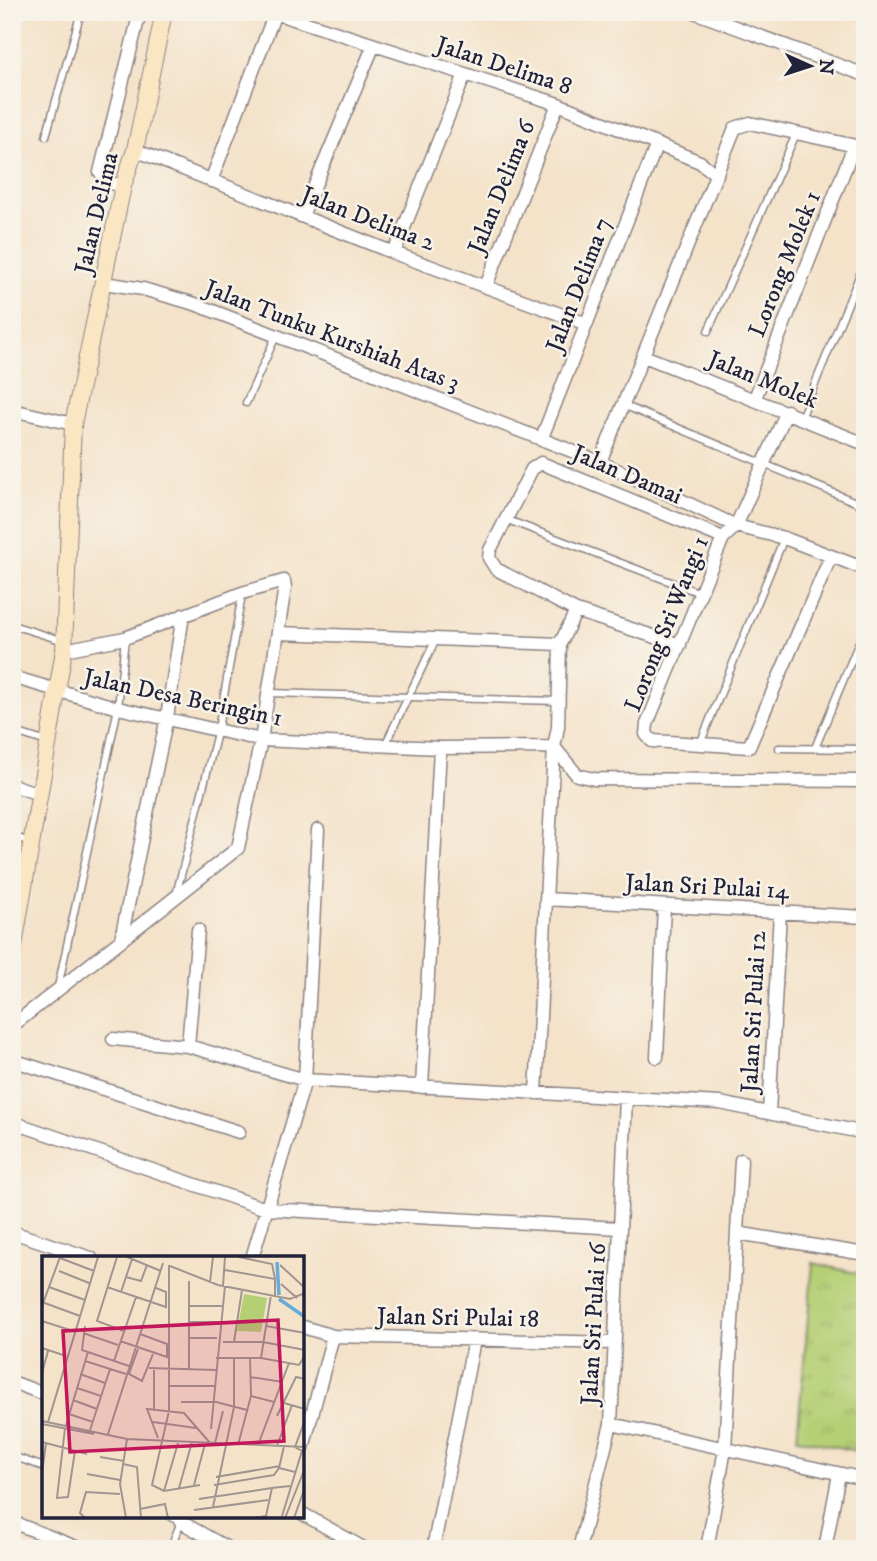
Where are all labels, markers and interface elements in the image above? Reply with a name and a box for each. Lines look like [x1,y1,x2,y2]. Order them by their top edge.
street label: Jalan Delima 8 [430,29,576,102]
north arrow [776,32,846,102]
text: N [814,58,837,76]
street label: Jalan Delima 6 [461,114,543,260]
street label: Jalan Delima [68,149,126,279]
street label: Jalan Delima 2 [295,179,439,258]
street label: Lorong Molek 1 [742,187,828,341]
street label: Jalan Delima 7 [539,214,618,358]
street label: Jalan Tunku Kurshiah Atas 3 [198,273,464,398]
street label: Jalan Molek [702,344,823,416]
street label: Jalan Damai [566,438,687,512]
street label: Lorong Sri Wangi 1 [618,532,716,716]
street label: Jalan Desa Beringin 1 [79,662,285,734]
street label: Jalan Sri Pulai 14 [622,868,791,906]
street label: Jalan Sri Pulai 12 [735,930,773,1096]
street label: Jalan Sri Pulai 16 [575,1241,613,1408]
inset map [42,1256,304,1519]
street label: Jalan Sri Pulai 18 [375,1302,539,1334]

